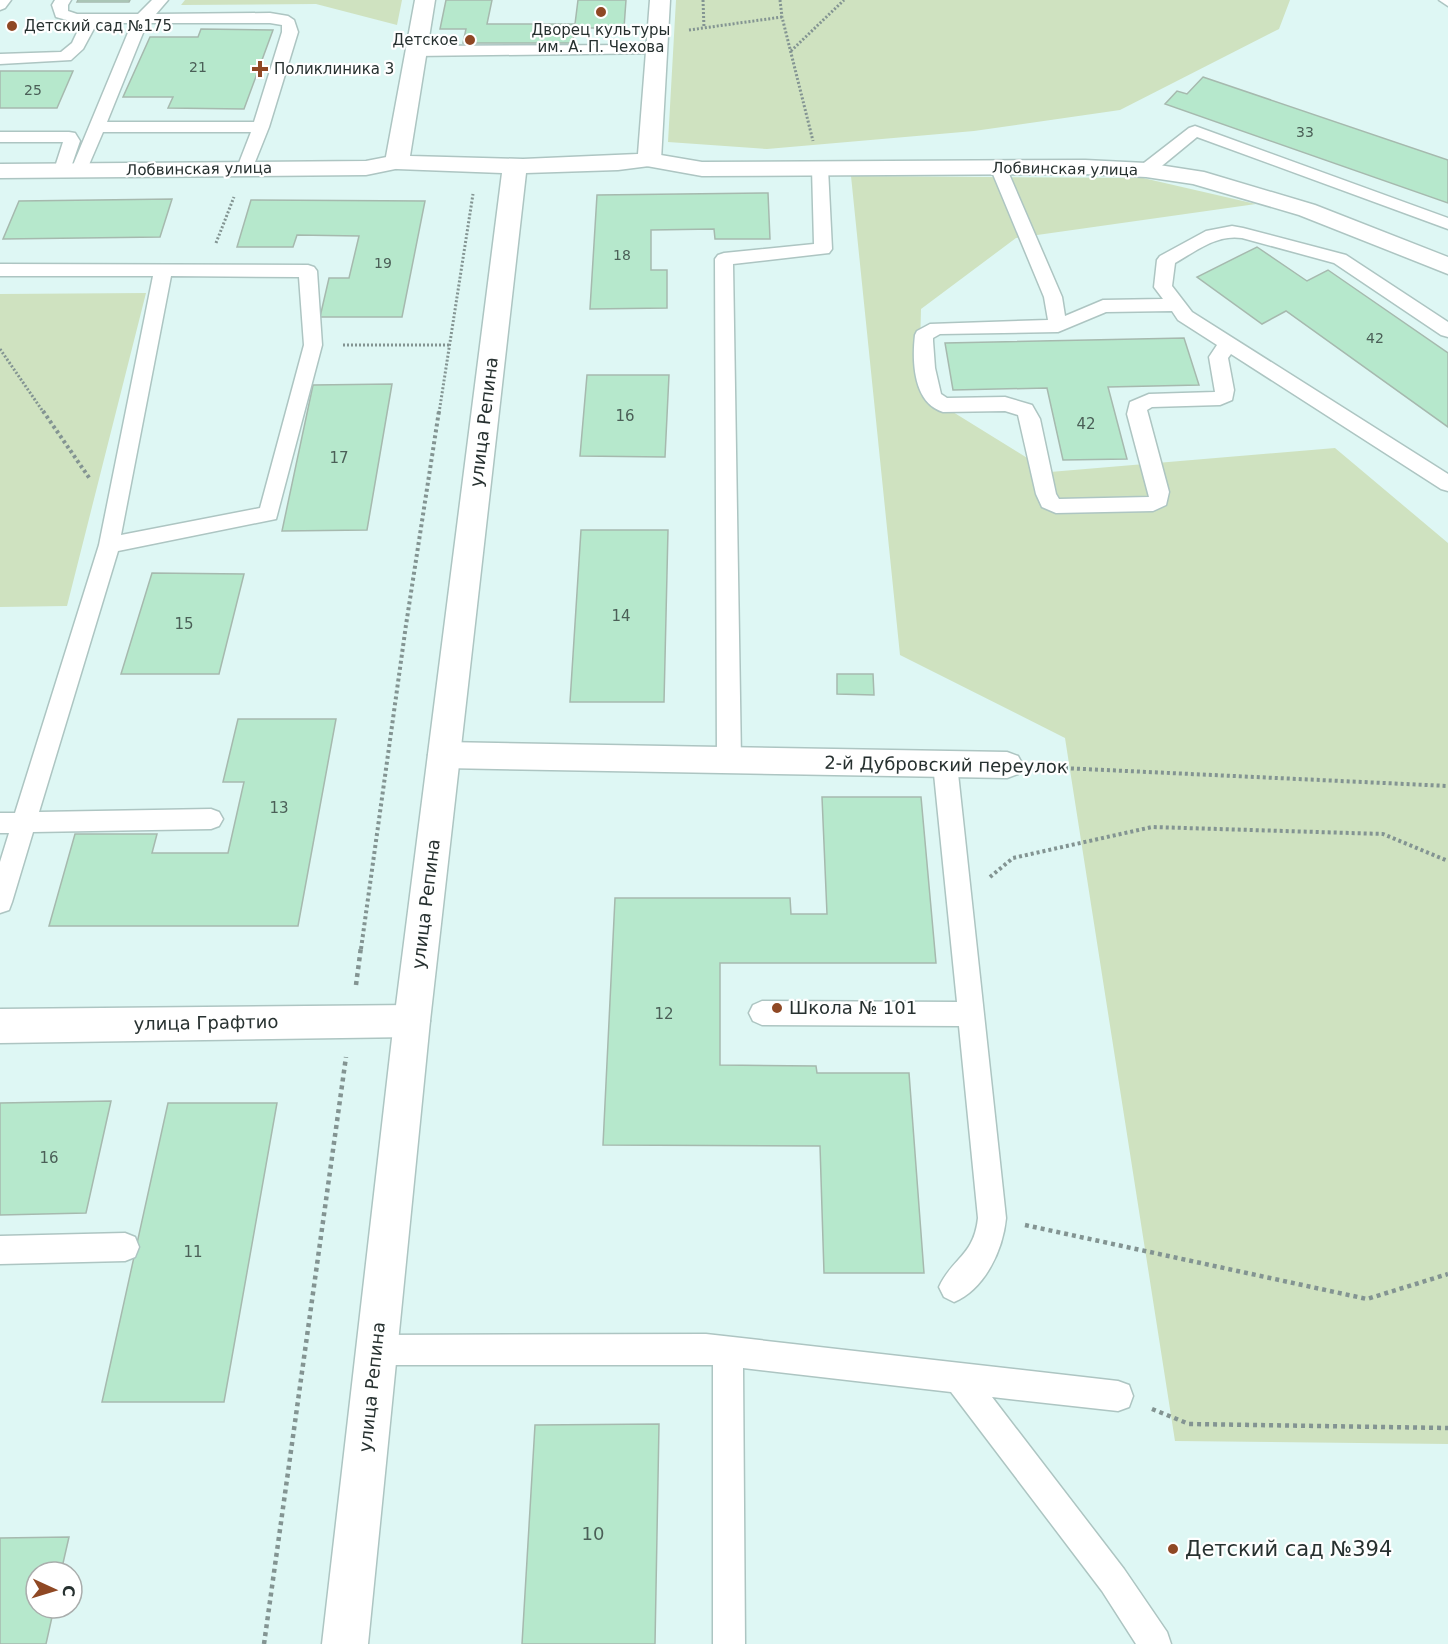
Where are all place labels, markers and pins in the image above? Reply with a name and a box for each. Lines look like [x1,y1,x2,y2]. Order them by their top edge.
marker: Дворец культуры им. А. П. Чехова [594,5,608,19]
place label: Детский сад №175 [24,17,172,35]
marker: Детский сад №175 [5,19,19,33]
place label: Дворец культуры им. А. П. Чехова [532,21,670,56]
place label: Детское [393,31,458,49]
marker: Детское [463,33,477,47]
marker: Поликлиника 3 [251,60,269,78]
place label: Поликлиника 3 [274,60,394,78]
place label: Школа № 101 [789,997,917,1018]
marker: Школа № 101 [770,1001,784,1015]
place label: Детский сад №394 [1185,1537,1392,1561]
marker: Детский сад №394 [1166,1542,1180,1556]

